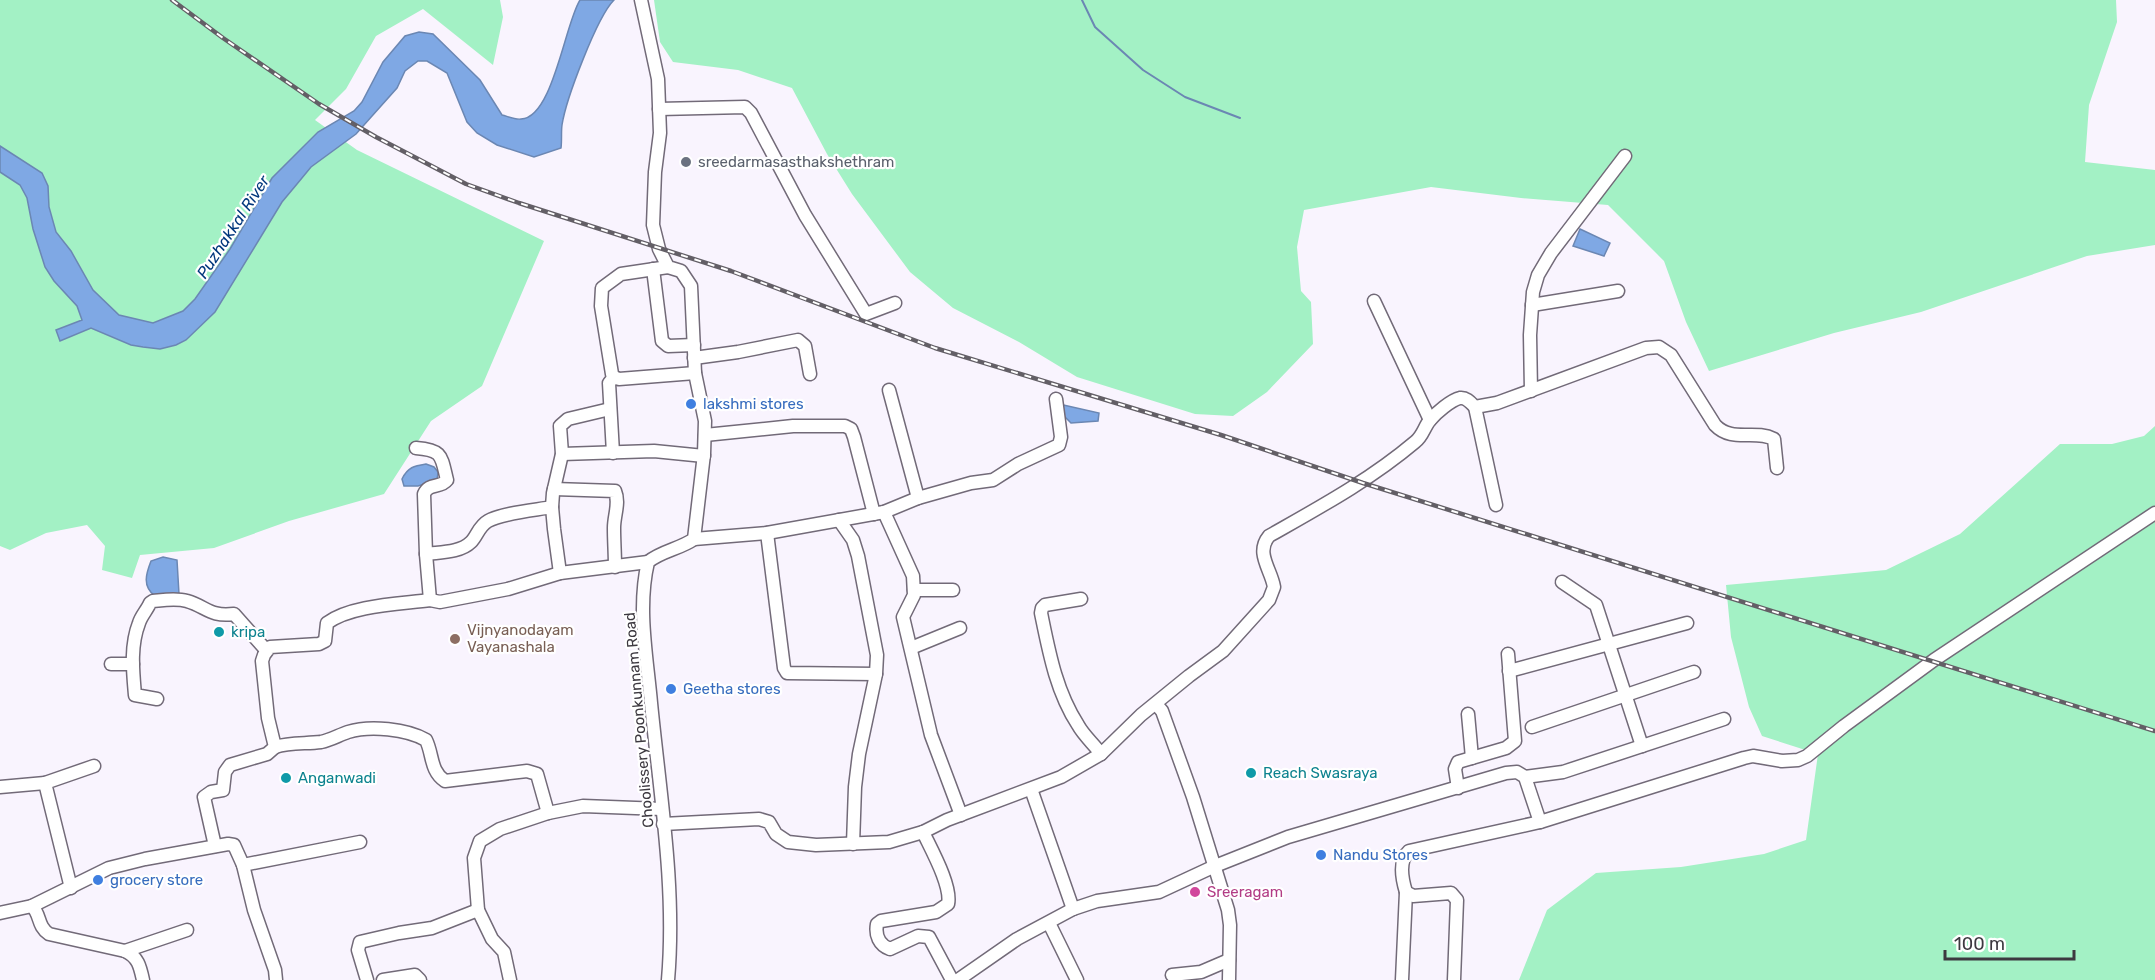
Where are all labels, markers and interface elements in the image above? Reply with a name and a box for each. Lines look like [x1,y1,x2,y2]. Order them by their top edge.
place label: sreedarmasasthakshethram [698,153,894,171]
marker: sreedarmasasthakshethram [679,155,693,169]
water label: Puzhakkal River [193,171,274,282]
place label: lakshmi stores [703,395,804,413]
marker: lakshmi stores [684,397,698,411]
street label: Choolissery Poonkunnam Road [621,612,657,828]
place label: Vijnyanodayam Vayanashala [467,621,574,656]
place label: kripa [231,623,265,641]
marker: kripa [212,625,226,639]
marker: Vijnyanodayam Vayanashala [448,632,462,646]
place label: Geetha stores [683,680,781,698]
marker: Geetha stores [664,682,678,696]
place label: Reach Swasraya [1263,764,1378,782]
marker: Reach Swasraya [1244,766,1258,780]
place label: Anganwadi [298,769,376,787]
marker: Anganwadi [279,771,293,785]
place label: Nandu Stores [1333,846,1428,864]
marker: Nandu Stores [1314,848,1328,862]
place label: grocery store [110,871,203,889]
marker: grocery store [91,873,105,887]
place label: Sreeragam [1207,883,1283,901]
marker: Sreeragam [1188,885,1202,899]
scale bar [1945,923,2074,961]
text: 100 m [1954,933,2005,955]

